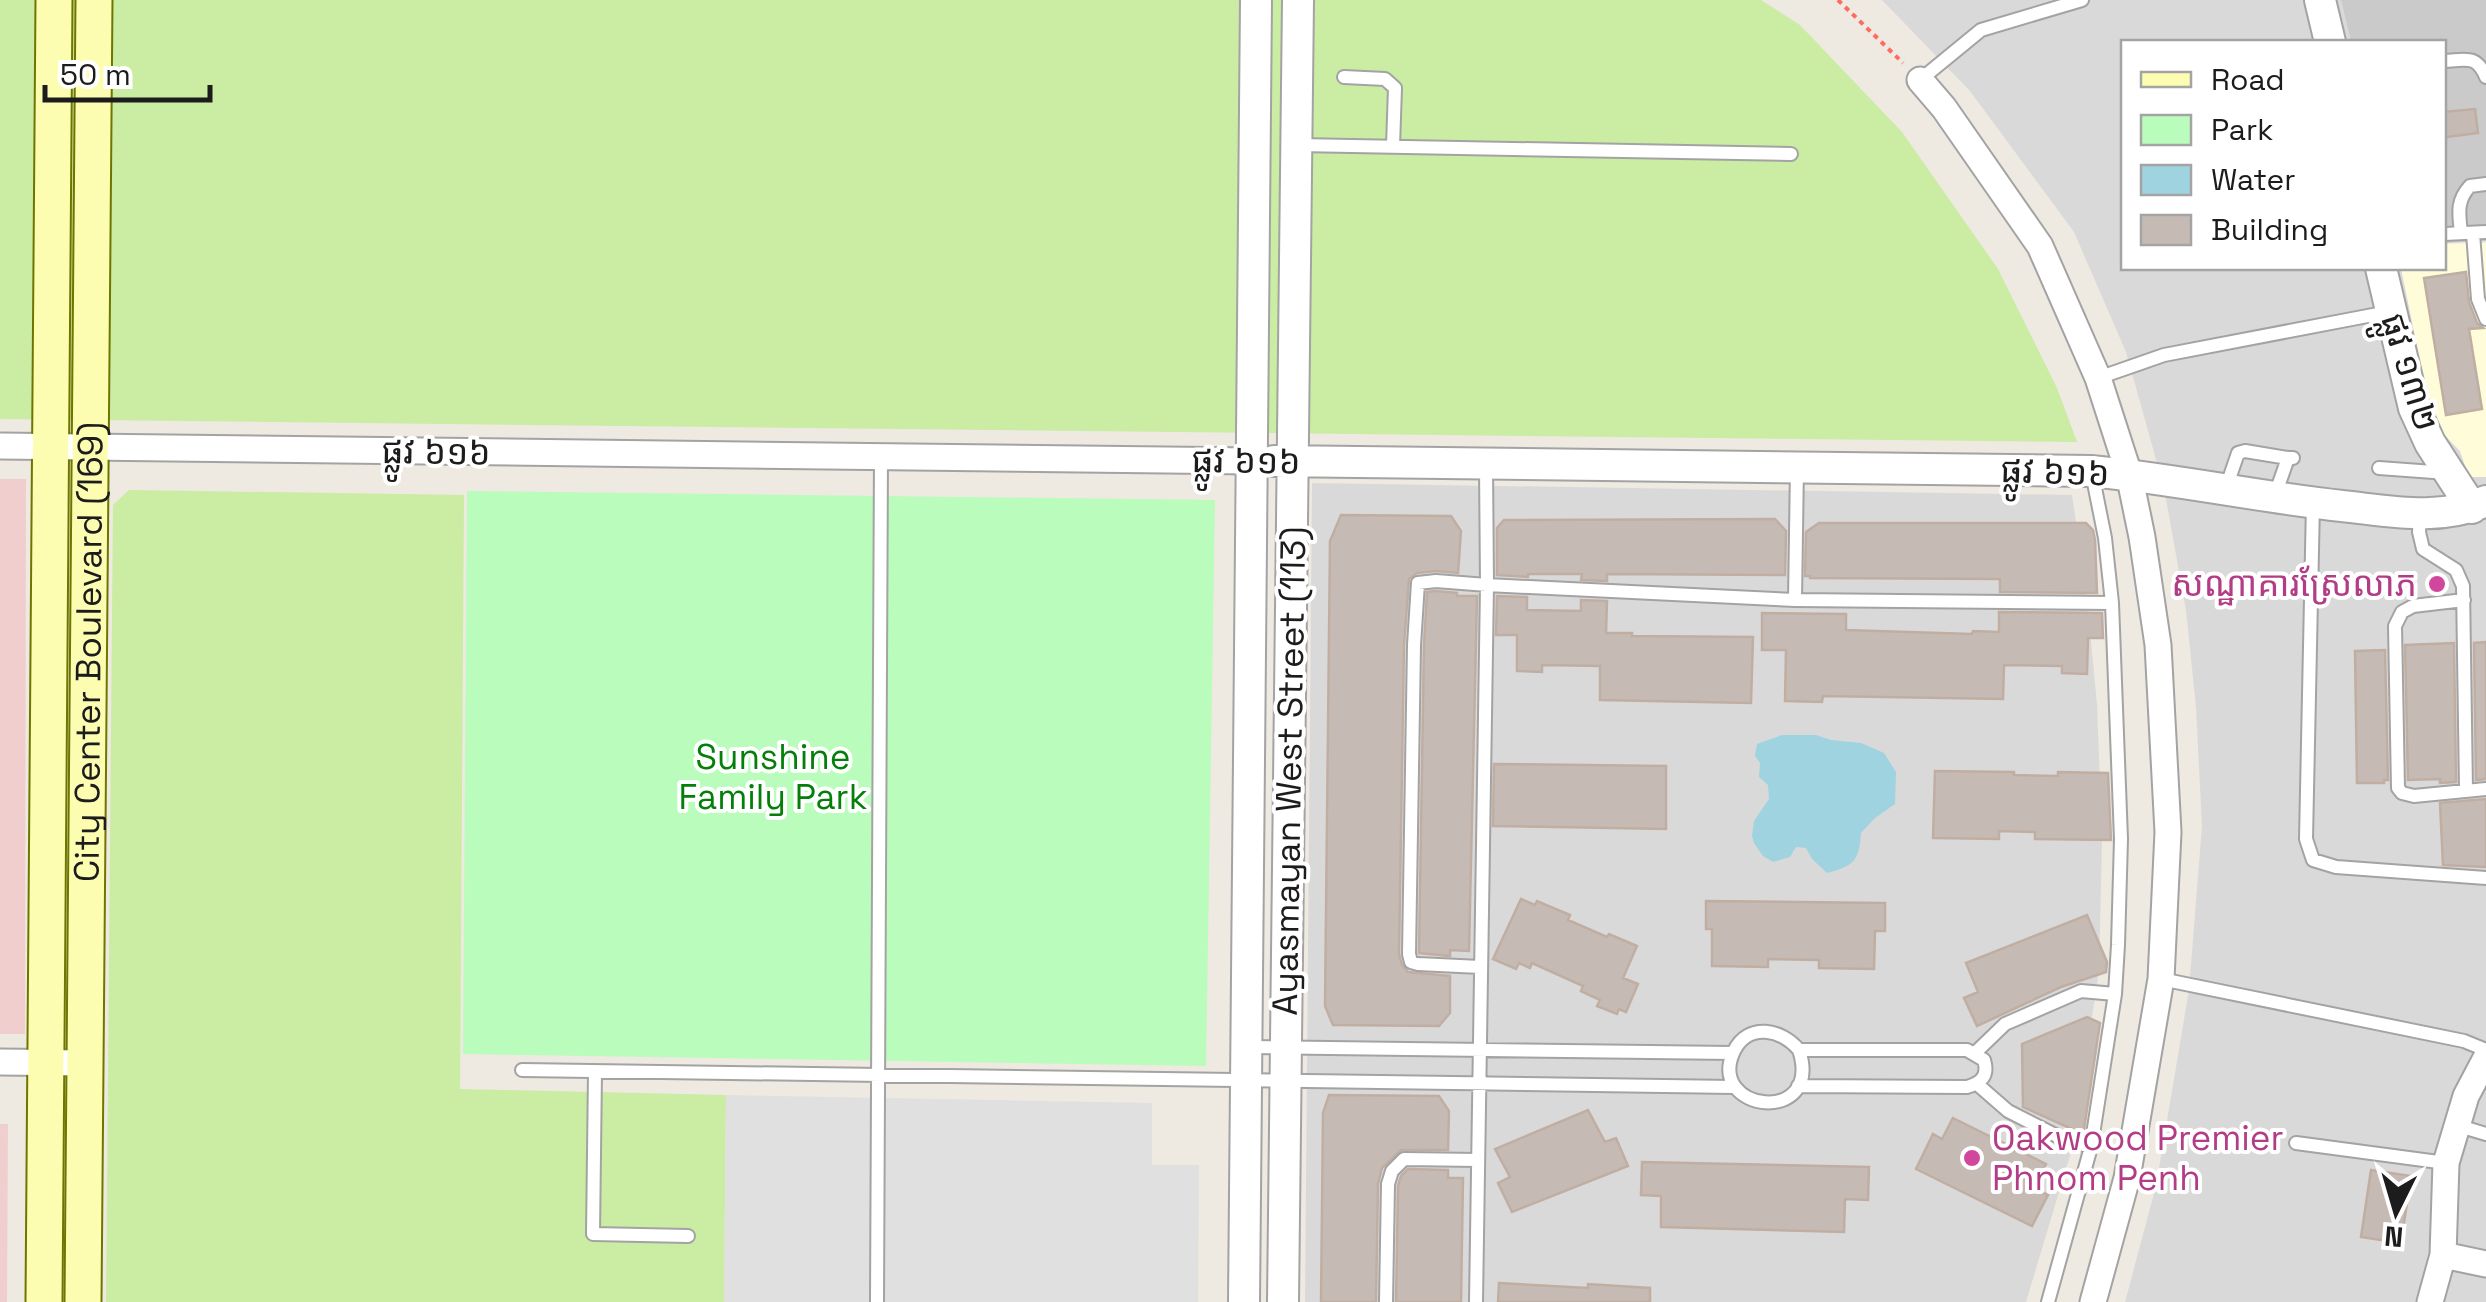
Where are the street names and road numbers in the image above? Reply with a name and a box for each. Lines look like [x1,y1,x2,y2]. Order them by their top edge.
street label: ផ្លូវ ១៣២ [2362,308,2449,439]
street label: City Center Boulevard (169) [65,422,112,882]
street label: ផ្លូវ ៦១៦ [381,429,491,484]
street label: ផ្លូវ ៦១៦ [1191,438,1301,493]
street label: ផ្លូវ ៦១៦ [1999,448,2110,505]
street label: Ayasmayan West Street (113) [1263,526,1315,1016]

